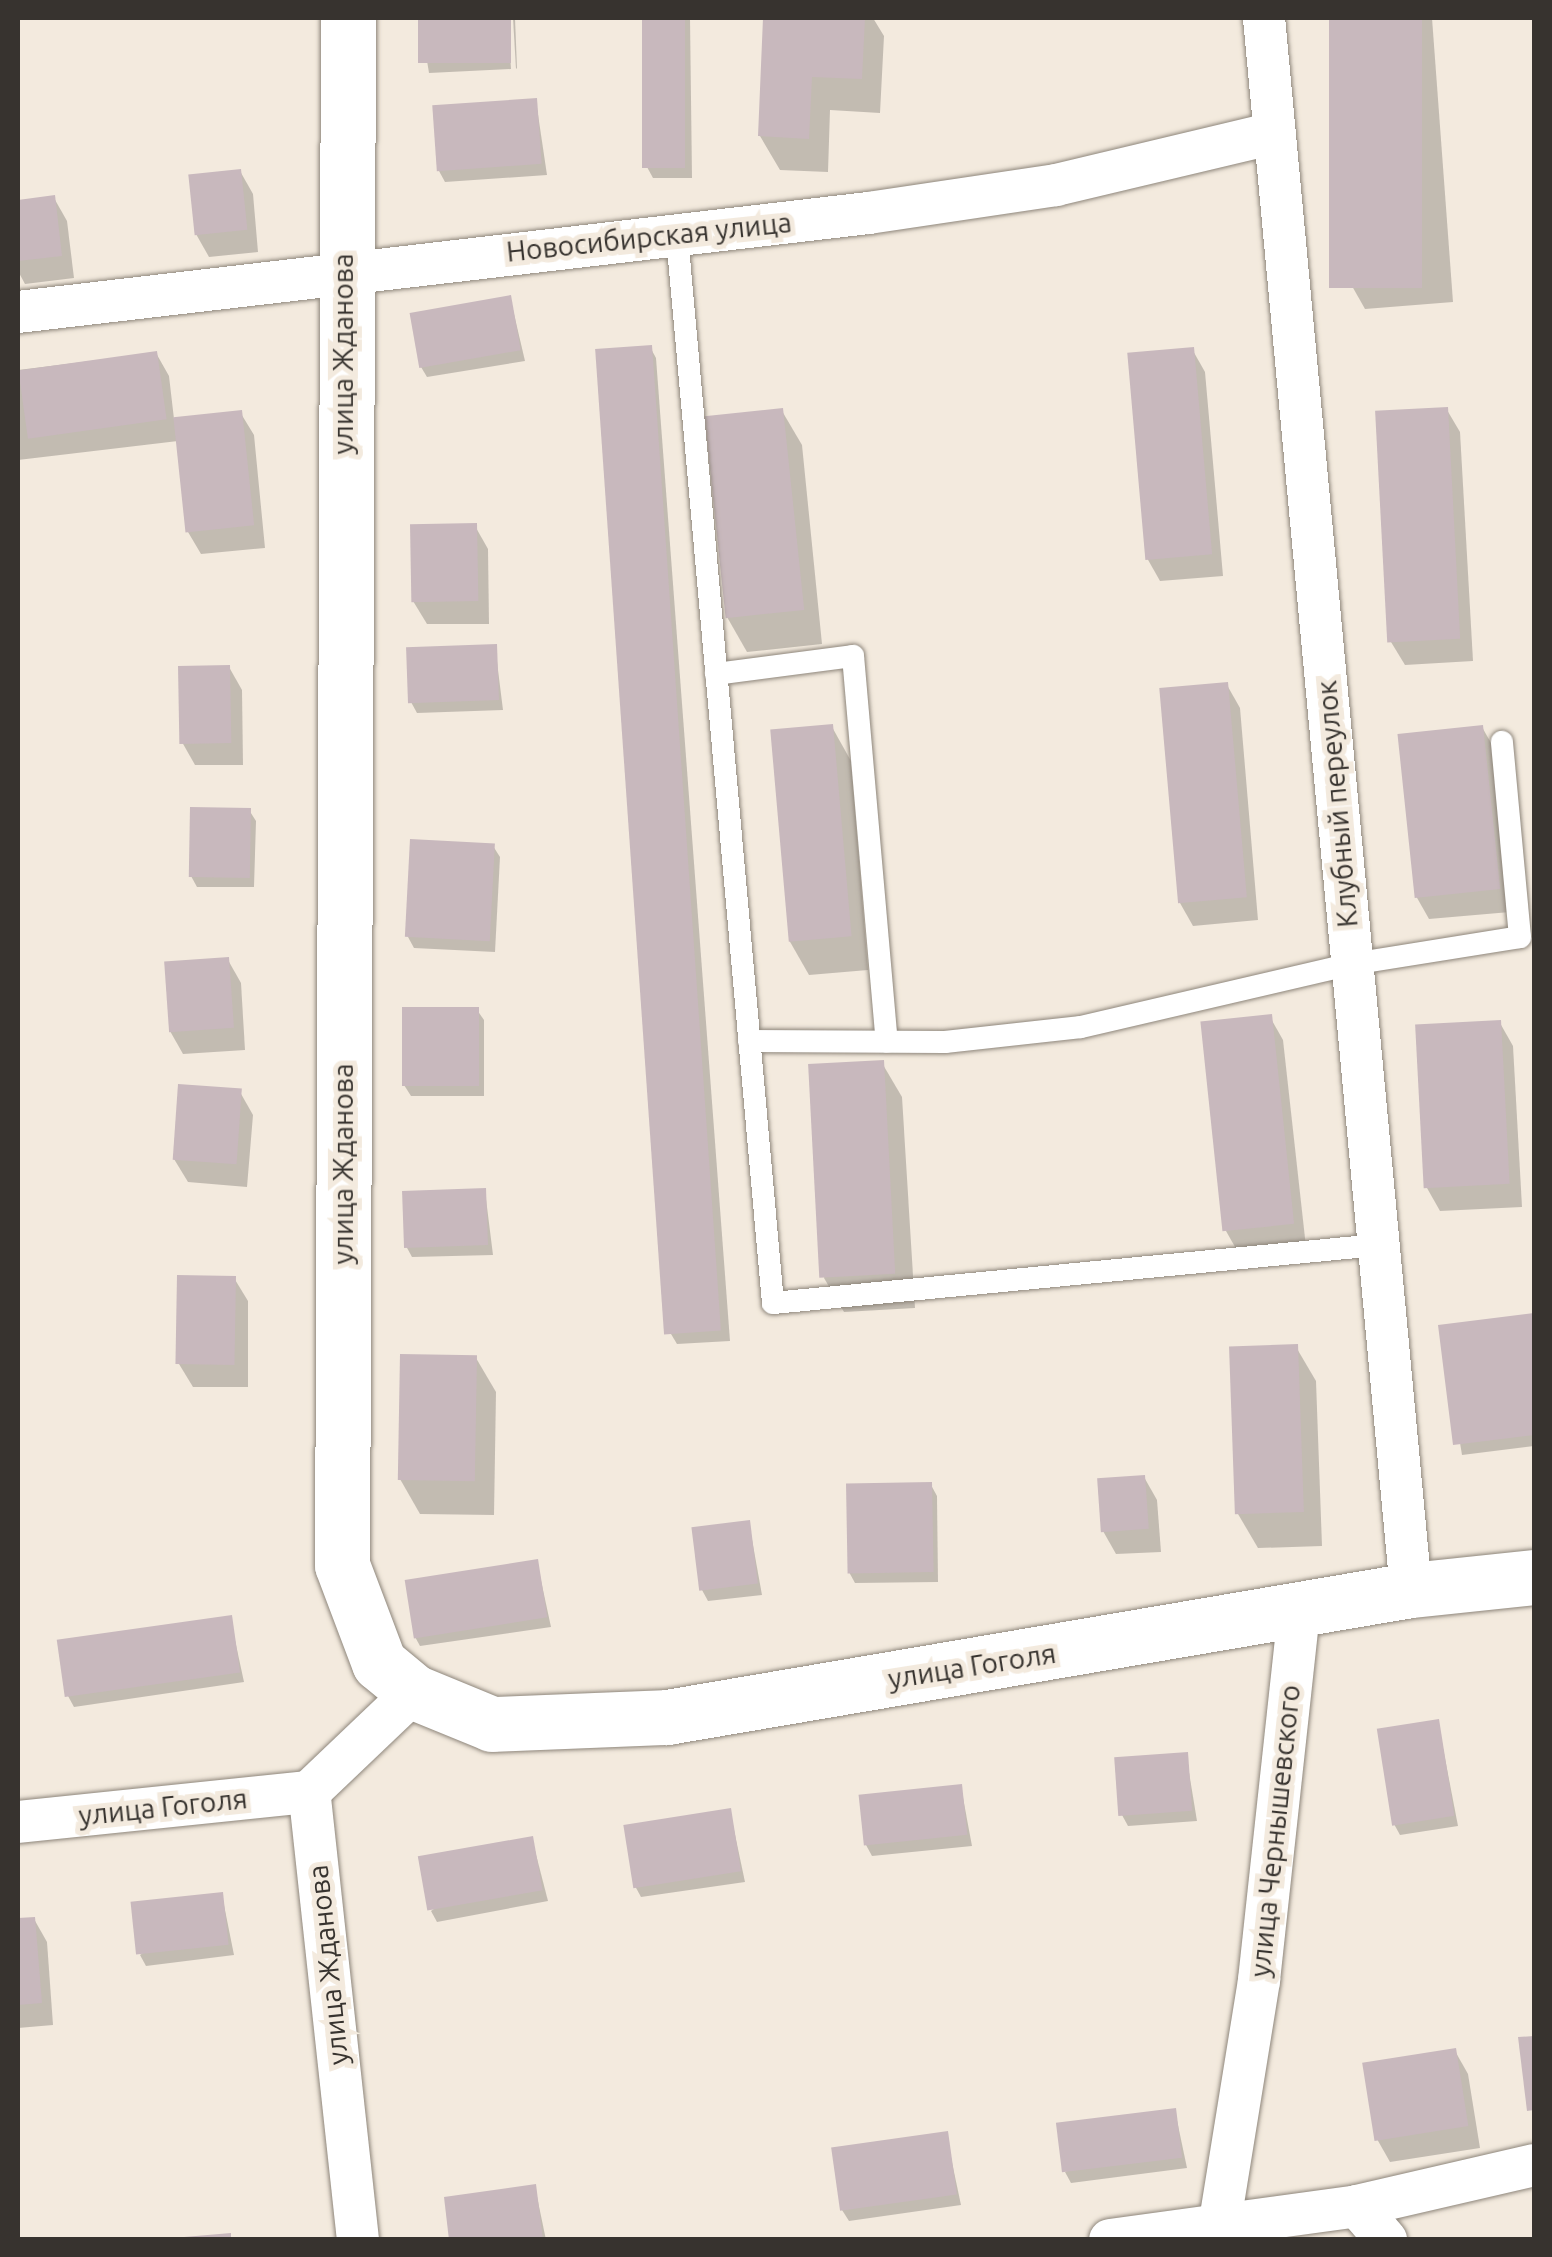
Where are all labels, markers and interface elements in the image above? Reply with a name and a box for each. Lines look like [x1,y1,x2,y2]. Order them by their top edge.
street label: Новосибирская улица [505,205,793,269]
street label: улица Жданова [326,253,360,455]
street label: Клубный переулок [1309,679,1365,929]
street label: улица Жданова [326,1063,360,1265]
street label: улица Гоголя [886,1636,1058,1696]
street label: улица Чернышевского [1243,1683,1307,1979]
street label: улица Гоголя [77,1781,249,1833]
street label: улица Жданова [301,1863,355,2067]

